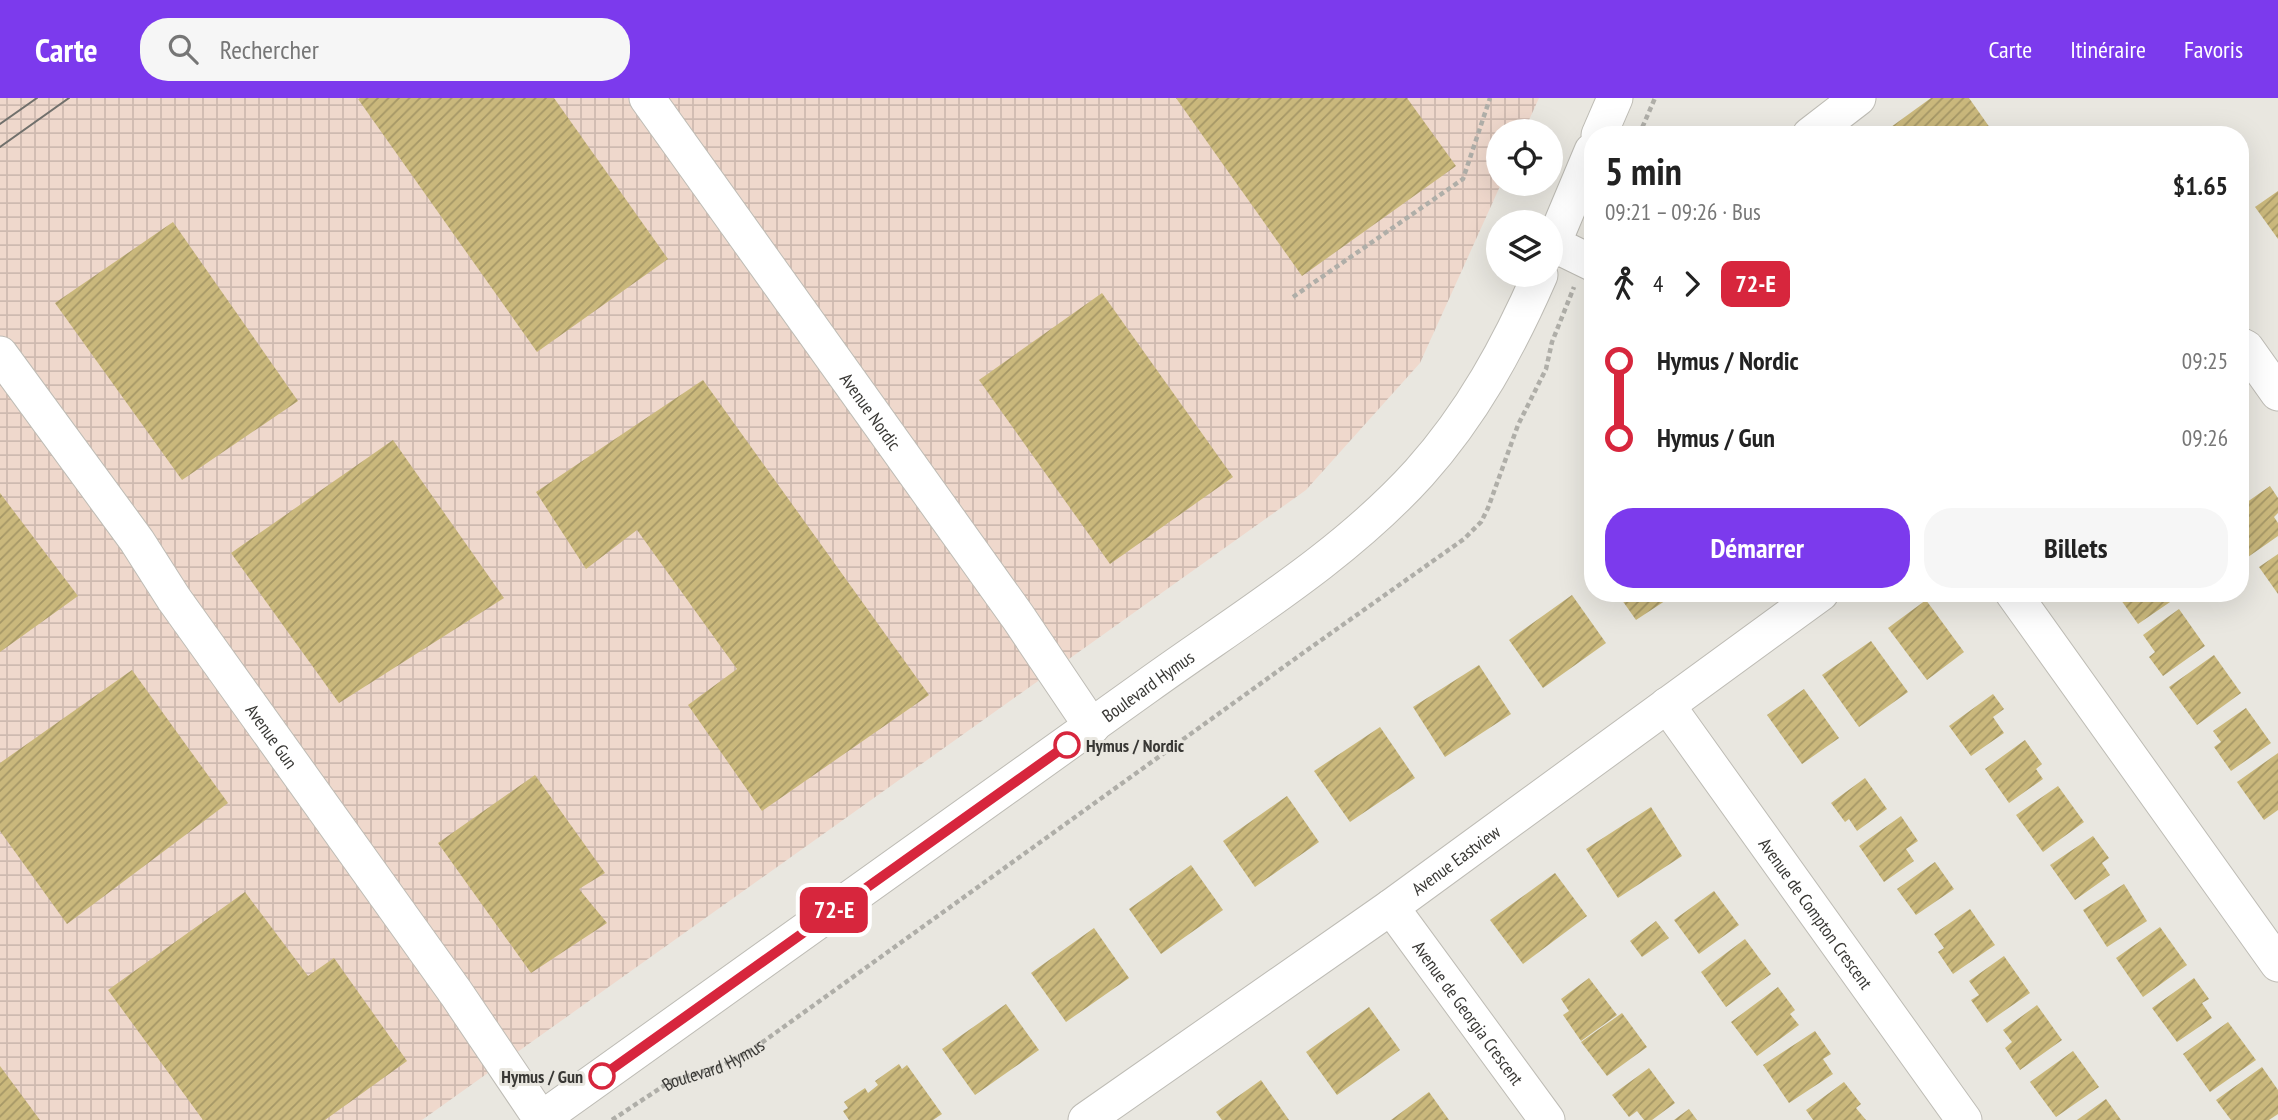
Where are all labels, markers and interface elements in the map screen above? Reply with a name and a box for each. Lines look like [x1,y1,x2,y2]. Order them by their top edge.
search box [140,18,630,81]
text: Carte [35,28,98,71]
icon: search [164,30,202,68]
text: Rechercher [220,33,319,66]
text: Carte [1988,34,2032,65]
text: Itinéraire [2070,34,2146,65]
text: Favoris [2184,34,2243,65]
map controls [1486,119,1563,287]
button: locate [1486,119,1563,196]
text: 5 min [1605,146,1682,195]
text: $1.65 [2173,169,2228,202]
text: 09:21 – 09:26 · Bus [1605,197,1761,226]
button: layers [1486,210,1563,287]
icon: walk [1605,265,1643,303]
icon: forward [1673,265,1711,303]
text: 72-E [1735,268,1776,299]
text: 4 [1653,269,1663,298]
text: Hymus / Nordic [1657,344,1799,377]
text: 09:25 [2182,346,2228,375]
street label: Avenue Nordic [835,368,907,455]
text: Hymus / Gun [1657,421,1775,454]
text: 09:26 [2182,423,2228,452]
button: Démarrer [1605,508,1910,588]
button: Billets [1924,508,2228,588]
street label: Boulevard Hymus [1097,645,1198,727]
street label: Avenue Gun [241,699,303,773]
marker: Hymus / Nordic [1054,732,1080,758]
place label: Hymus / Nordic [1086,734,1185,757]
street label: Avenue Eastview [1407,820,1505,900]
street label: Avenue de Compton Crescent [1754,833,1878,993]
line badge: 72-E [785,887,883,933]
text: 72-E [814,894,854,925]
street label: Avenue de Georgia Crescent [1408,936,1529,1089]
street label: Boulevard Hymus [657,1033,769,1095]
marker: Hymus / Gun [589,1063,615,1089]
place label: Hymus / Gun [501,1065,583,1088]

